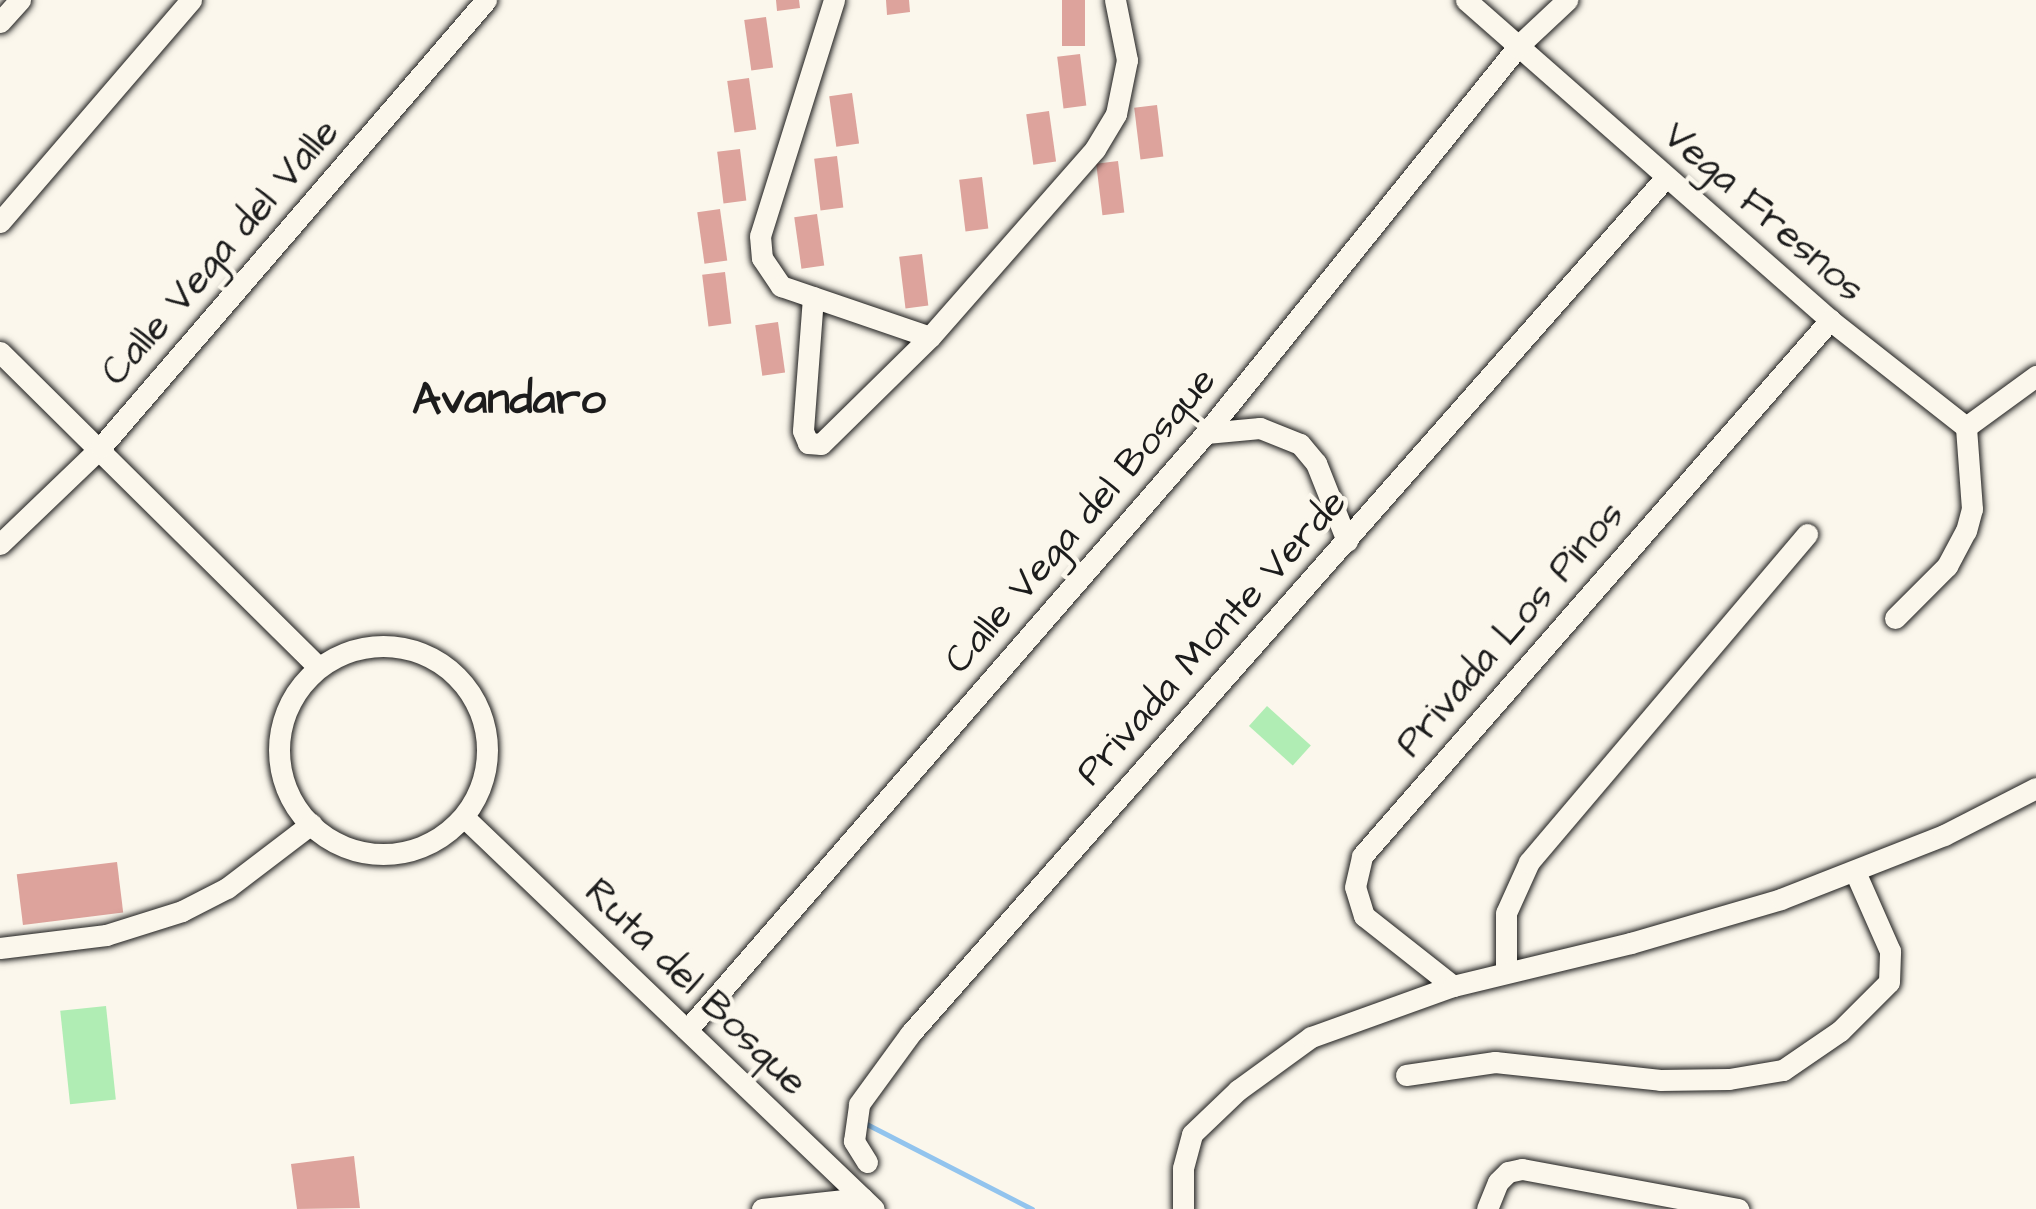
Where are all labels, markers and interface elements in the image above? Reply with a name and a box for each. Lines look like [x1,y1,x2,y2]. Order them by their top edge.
street label: Calle Vega del Valle [92,110,350,396]
street label: Vega Fresnos [1653,113,1873,313]
street label: Calle Vega del Bosque [935,358,1227,684]
district label: Avandaro [412,374,606,428]
street label: Privada Monte Verde [1067,480,1357,796]
street label: Privada Los Pinos [1387,492,1635,768]
street label: Ruta del Bosque [574,870,816,1106]

